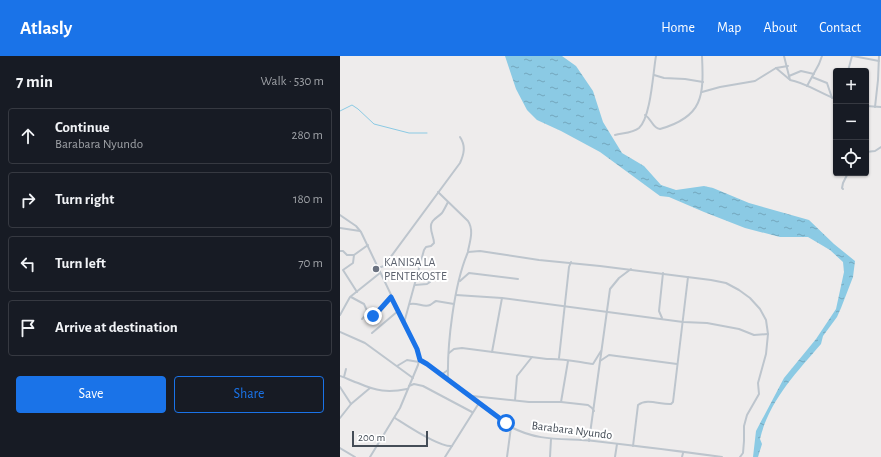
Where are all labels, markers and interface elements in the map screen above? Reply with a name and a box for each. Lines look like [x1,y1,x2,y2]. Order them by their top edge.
text: Atlasly [20,19,72,38]
text: Home [661,21,695,35]
text: Map [717,21,741,35]
text: About [763,21,797,35]
text: Contact [819,21,861,35]
map controls [833,68,869,176]
button: + [833,68,869,104]
text: 7 min [16,73,53,90]
text: Walk · 530 m [260,75,324,88]
button: − [833,104,869,140]
text: Continue [55,120,110,135]
icon: ahead [17,125,39,147]
text: 280 m [292,129,323,142]
text: Barabara Nyundo [55,138,143,151]
button: locate [833,140,869,176]
icon: right [17,189,39,211]
text: Turn right [55,192,114,207]
text: 180 m [293,193,323,206]
icon: left [17,253,39,275]
text: Turn left [55,256,106,271]
place label: KANISA LA PENTEKOSTE [384,256,447,282]
text: 70 m [298,257,323,270]
marker: KANISA LA PENTEKOSTE [371,264,381,274]
route end [364,307,382,325]
icon: arrive [17,317,39,339]
text: Arrive at destination [55,320,178,335]
button: Save [16,376,166,413]
button: Share [174,376,324,413]
route start [497,414,515,432]
street label: Barabara Nyundo [531,419,613,442]
scale bar [352,429,428,448]
text: 200 m [358,432,385,443]

